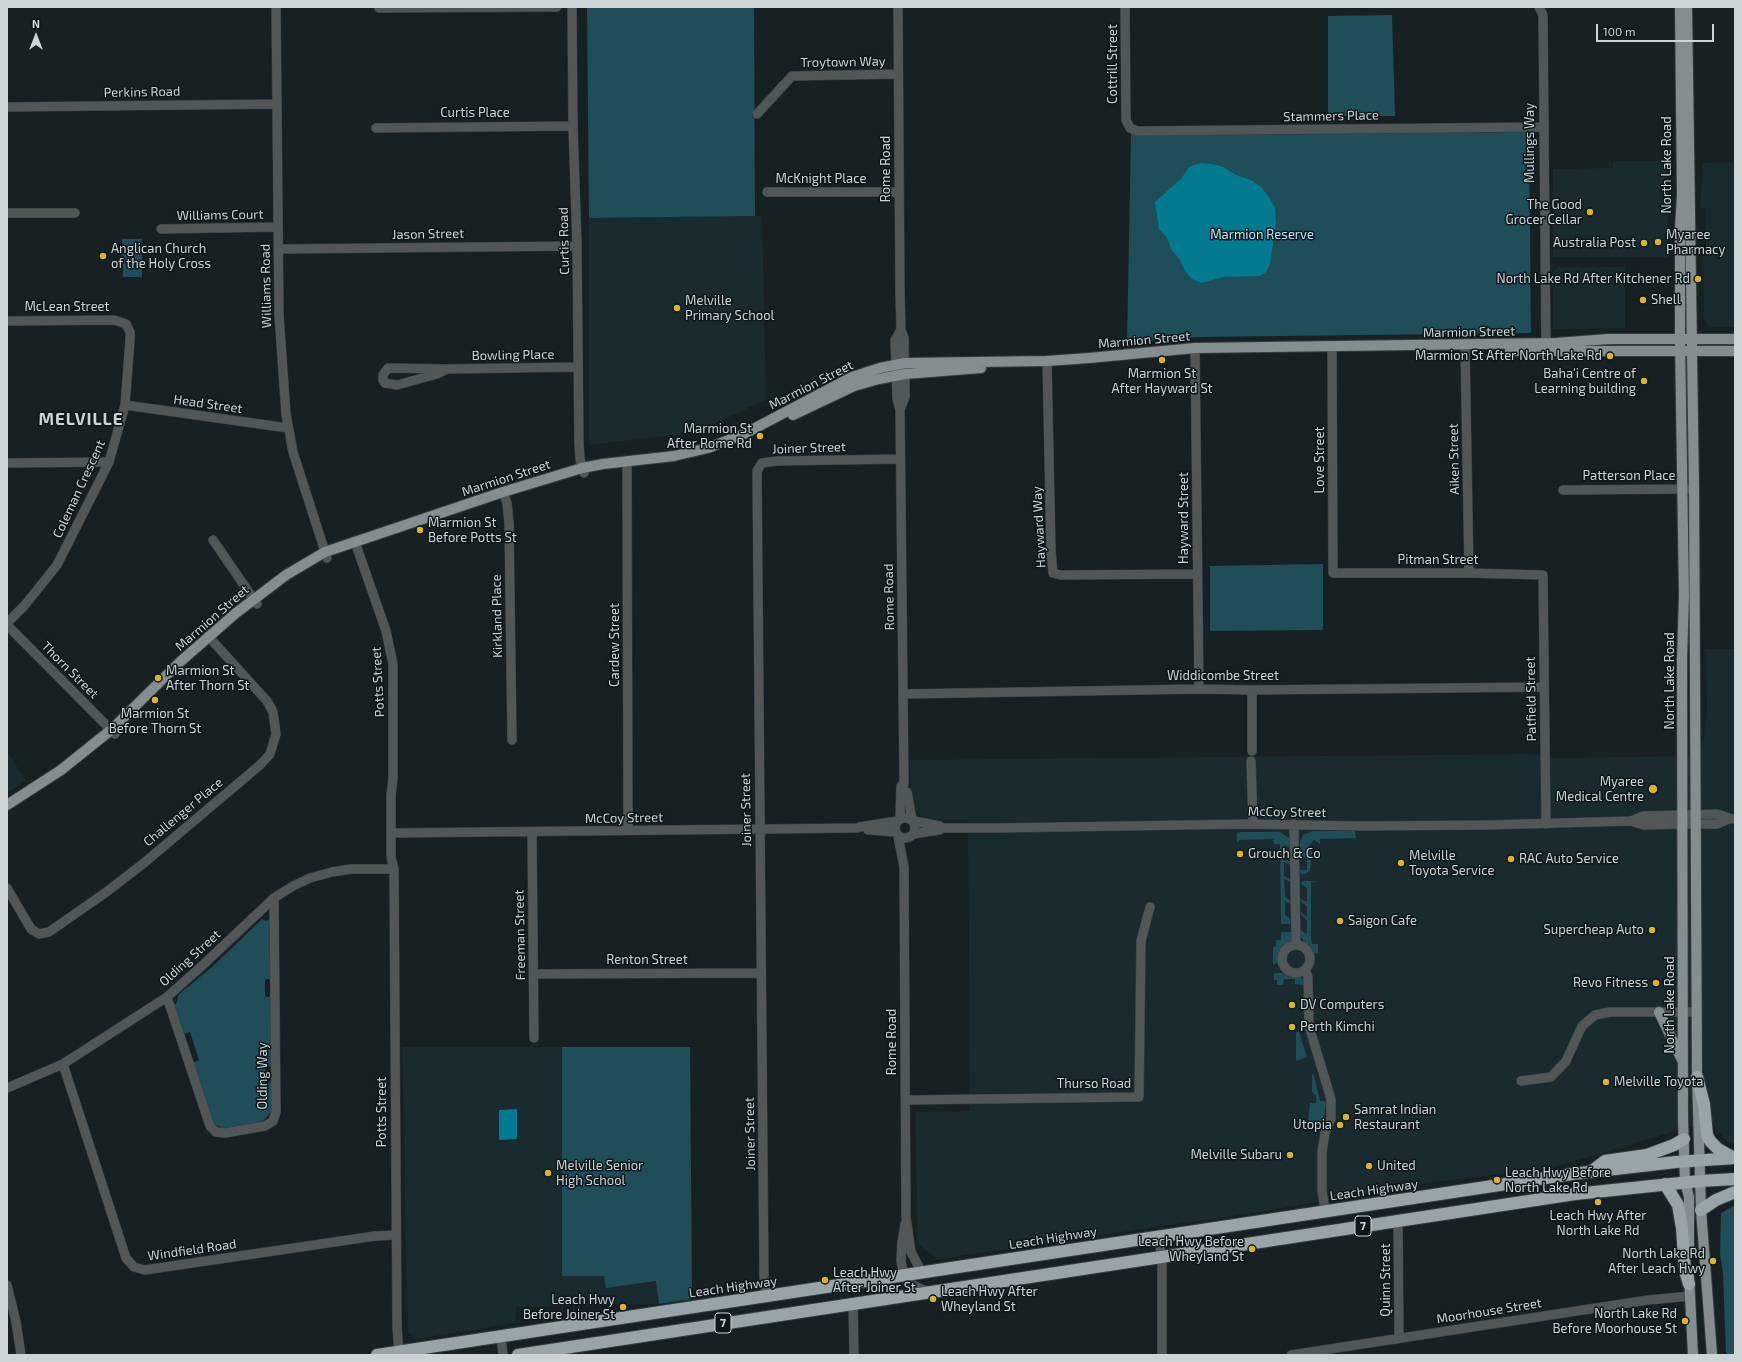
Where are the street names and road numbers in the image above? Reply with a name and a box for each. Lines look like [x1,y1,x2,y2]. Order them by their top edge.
street label: Cottrill Street [1105,24,1121,104]
street label: Troytown Way [800,53,886,71]
street label: Perkins Road [104,84,180,100]
street label: Mullings Way [1522,103,1538,183]
street label: Curtis Place [440,105,510,121]
street label: Stammers Place [1283,107,1379,125]
street label: North Lake Road [1659,116,1675,214]
street label: Rome Road [878,136,894,202]
street label: McKnight Place [776,171,866,187]
street label: Williams Court [176,206,264,224]
street label: Curtis Road [556,207,572,275]
street label: Jason Street [392,226,464,242]
street label: Williams Road [257,244,275,328]
street label: McLean Street [24,299,110,315]
street label: Marmion Street [1423,323,1515,341]
street label: Marmion Street [1097,328,1191,352]
street label: Bowling Place [471,346,555,364]
street label: Marmion Street [766,357,856,413]
street label: Head Street [173,391,243,417]
street label: Aiken Street [1446,423,1462,495]
street label: Love Street [1312,427,1328,493]
street label: Coleman Crescent [49,437,109,541]
street label: Joiner Street [772,439,846,457]
street label: Marmion Street [460,456,552,500]
street label: Patterson Place [1582,468,1676,484]
street label: Hayward Street [1176,472,1192,564]
street label: Hayward Way [1029,486,1049,568]
street label: Pitman Street [1398,552,1478,568]
street label: Rome Road [881,564,897,630]
street label: Kirkland Place [488,574,506,658]
street label: Marmion Street [172,582,252,654]
street label: Cardew Street [607,603,623,687]
street label: North Lake Road [1662,632,1678,730]
street label: Thorn Street [38,638,102,702]
street label: Potts Street [368,646,388,718]
street label: Patfield Street [1522,656,1540,742]
street label: Widdicombe Street [1167,668,1279,684]
street label: Joiner Street [738,773,754,847]
street label: Challenger Place [140,774,226,850]
street label: McCoy Street [1248,804,1326,820]
street label: McCoy Street [585,810,663,826]
street label: Freeman Street [511,889,529,981]
street label: Olding Street [156,926,224,990]
street label: Renton Street [606,952,688,968]
street label: North Lake Road [1662,956,1678,1054]
street label: Rome Road [884,1009,900,1075]
street label: Olding Way [255,1042,271,1110]
street label: Thurso Road [1057,1076,1131,1092]
street label: Potts Street [374,1077,390,1147]
street label: Joiner Street [742,1097,758,1171]
street label: Leach Highway [1329,1176,1419,1204]
road number: 7 [1355,1216,1371,1236]
street label: Leach Highway [1008,1223,1098,1253]
street label: Windfield Road [147,1236,237,1264]
street label: Quinn Street [1378,1243,1394,1317]
street label: Leach Highway [688,1273,778,1301]
street label: Moorhouse Street [1435,1295,1543,1327]
road number: 7 [715,1313,731,1333]

